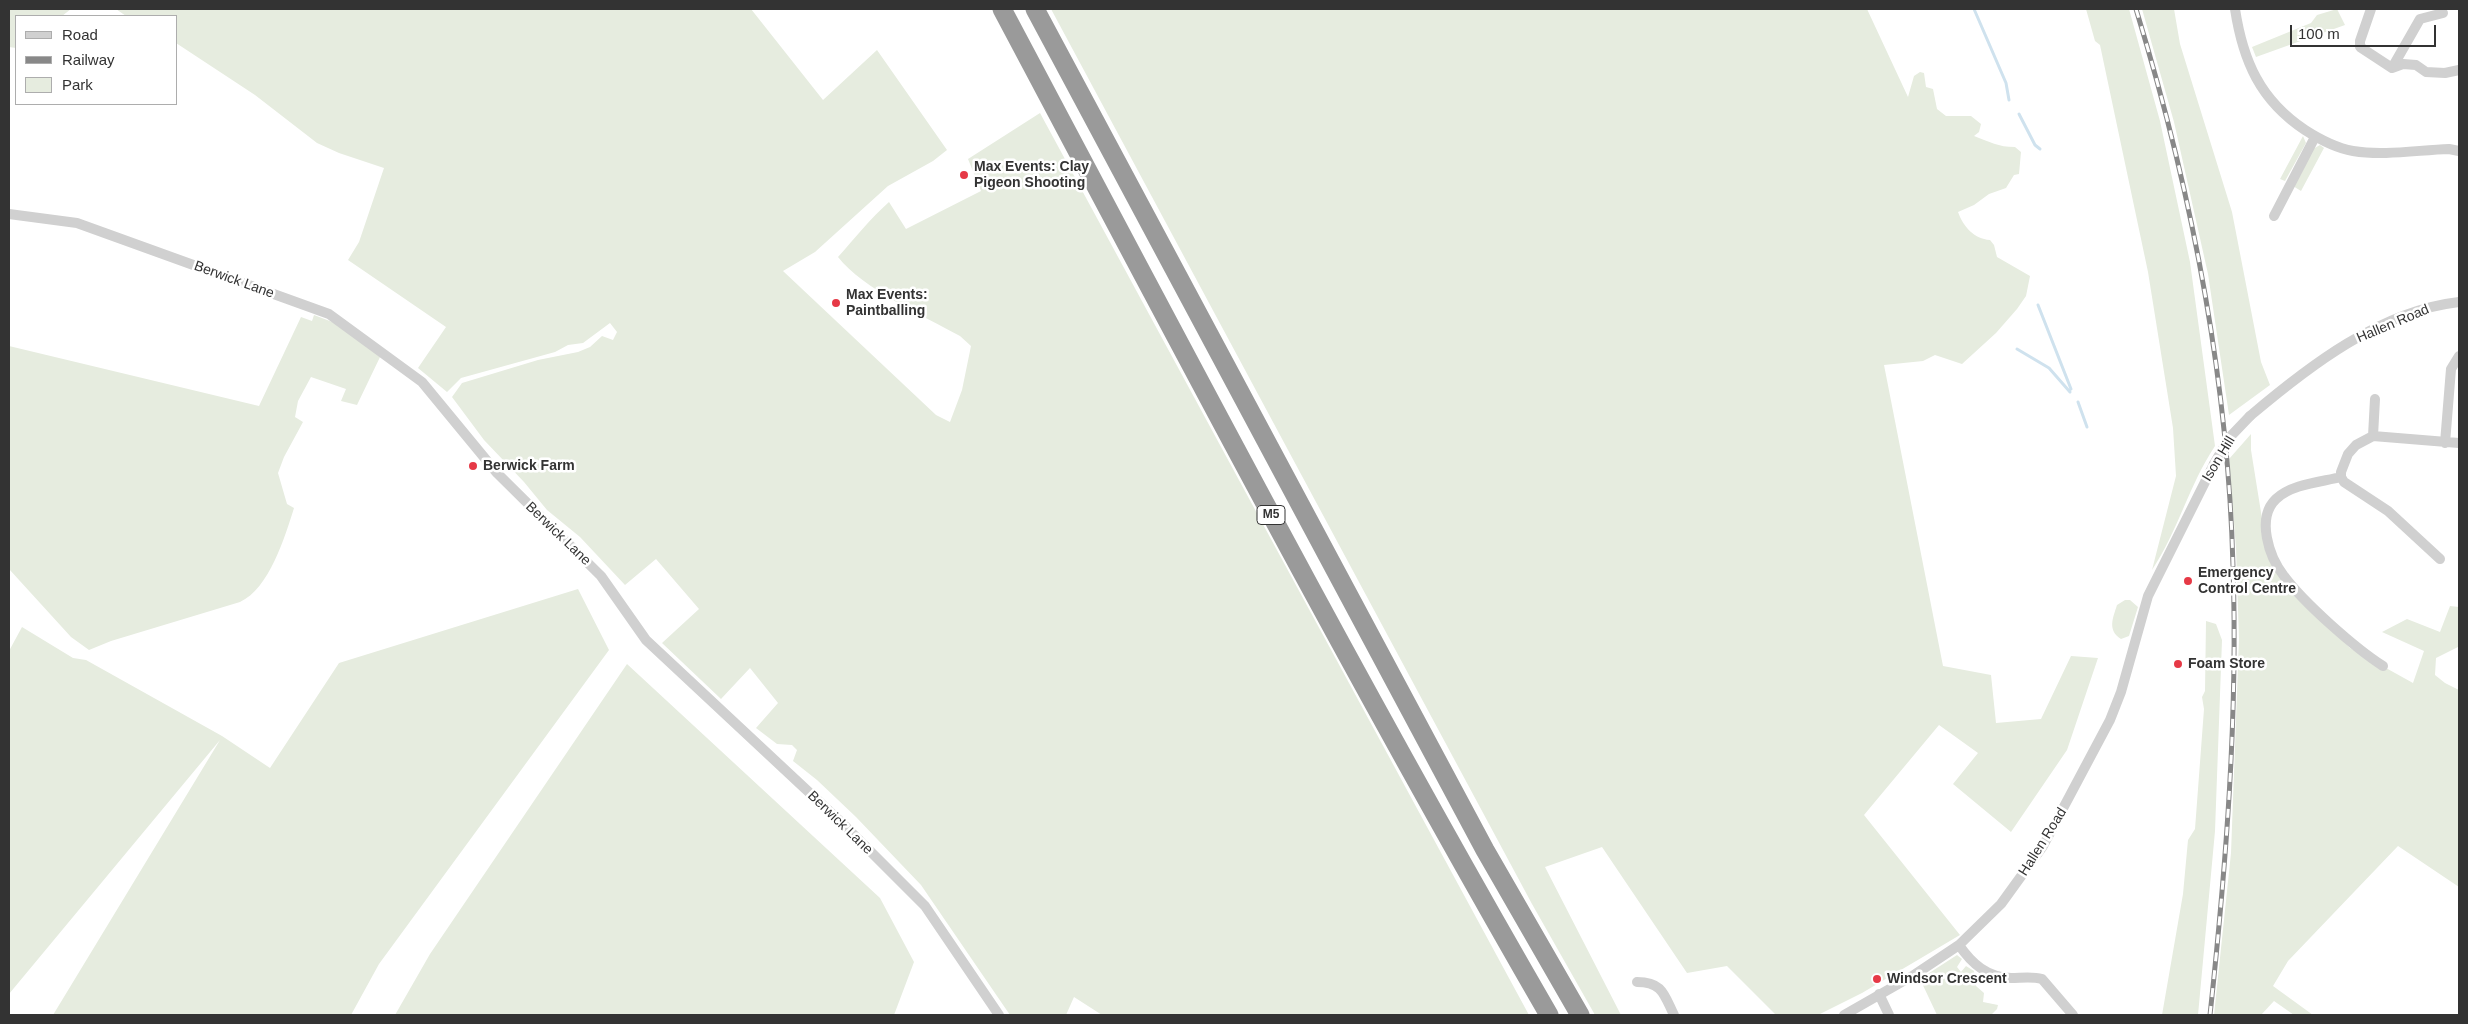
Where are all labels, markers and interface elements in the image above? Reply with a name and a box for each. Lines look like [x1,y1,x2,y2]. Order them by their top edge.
legend [15,15,178,105]
scale bar [2293,15,2439,47]
text: 100 m [2298,25,2340,42]
text: Road [62,26,98,43]
text: Railway [62,51,115,68]
text: Park [62,76,93,93]
place label: Max Events: Clay Pigeon Shooting [974,159,1089,192]
marker: Max Events: Clay Pigeon Shooting [958,169,970,181]
street label: Berwick Lane [192,258,276,302]
place label: Max Events: Paintballing [846,287,928,320]
marker: Max Events: Paintballing [830,297,842,309]
street label: Hallen Road [2354,301,2432,347]
street label: Ison Hill [2199,433,2239,485]
place label: Berwick Farm [483,458,575,474]
marker: Berwick Farm [467,460,479,472]
street label: Berwick Lane [522,499,594,569]
road number: M5 [1257,506,1285,524]
place label: Emergency Control Centre [2198,565,2296,598]
marker: Emergency Control Centre [2182,575,2194,587]
place label: Foam Store [2188,656,2265,672]
marker: Foam Store [2172,658,2184,670]
street label: Berwick Lane [804,788,876,858]
street label: Hallen Road [2015,805,2071,879]
place label: Windsor Crescent [1887,971,2007,987]
marker: Windsor Crescent [1871,973,1883,985]

